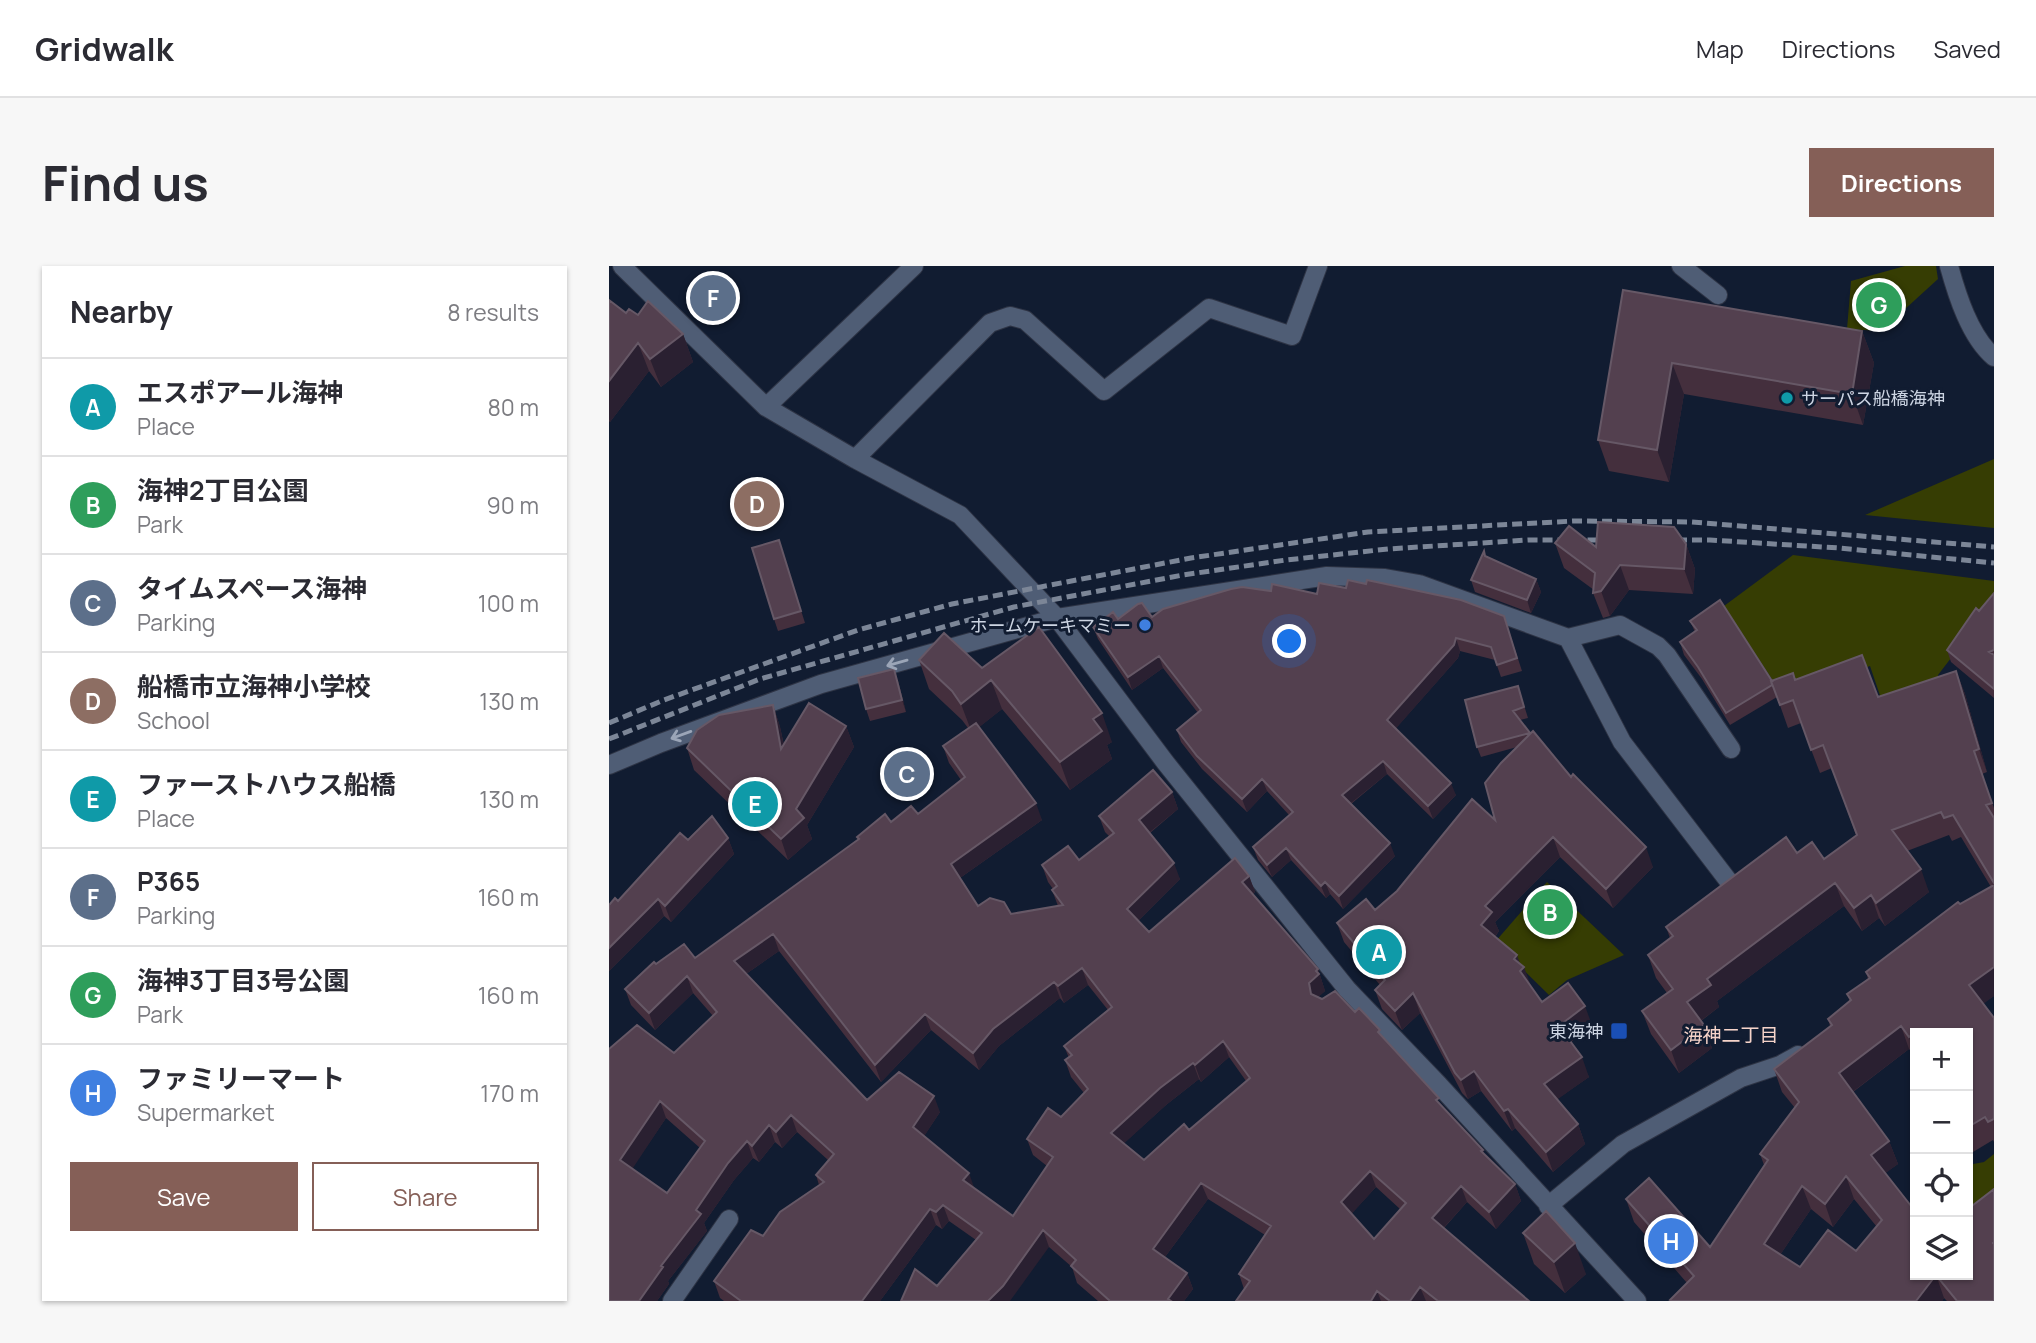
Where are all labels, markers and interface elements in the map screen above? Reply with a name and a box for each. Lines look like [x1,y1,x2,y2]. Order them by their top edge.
text: Gridwalk [35,26,173,71]
text: Map [1696,32,1744,65]
text: Directions [1782,32,1895,65]
text: Saved [1933,32,2001,65]
button: Directions [1809,148,1994,217]
text: Find us [42,149,209,216]
pin: F [690,272,736,324]
pin: G [1856,279,1902,331]
text: Nearby [70,291,173,332]
text: 8 results [447,296,539,328]
text: エスポアール海神 [137,374,343,410]
place label: サーパス船橋海神 [1801,386,1945,410]
marker: サーパス船橋海神 [1779,390,1795,406]
text: A [85,391,101,423]
text: 80 m [488,391,539,423]
text: Place [137,410,195,442]
text: 海神2丁目公園 [137,472,308,508]
pin: D [734,478,780,530]
text: B [86,489,100,521]
text: 90 m [487,489,539,521]
text: Park [137,508,183,540]
text: タイムスペース海神 [137,570,367,606]
text: C [85,587,102,619]
text: 100 m [478,587,539,619]
text: Parking [137,606,215,638]
place label: ホームケーキマミー [970,613,1131,637]
marker: ホームケーキマミー [1137,617,1153,633]
your location [1272,624,1306,658]
one-way arrow [886,657,908,670]
text: 船橋市立海神小学校 [137,668,371,704]
text: D [85,685,101,717]
text: 130 m [479,685,539,717]
text: School [137,704,210,736]
one-way arrow [670,729,692,742]
pin: C [884,748,930,800]
text: ファーストハウス船橋 [137,766,396,802]
pin: E [732,778,778,830]
text: E [86,783,100,815]
text: 130 m [479,783,539,815]
text: Place [137,802,195,834]
text: P365 [137,863,200,899]
text: F [87,881,99,913]
text: 160 m [478,881,539,913]
pin: B [1527,886,1573,938]
text: Parking [137,899,215,931]
pin: A [1356,926,1402,978]
text: 海神3丁目3号公園 [137,962,349,998]
text: G [85,979,101,1011]
text: 160 m [478,979,539,1011]
text: Park [137,998,183,1030]
place label: 東海神 [1549,1019,1603,1043]
marker: 東海神 [1609,1021,1629,1041]
district label: 海神二丁目 [1683,1022,1779,1048]
map controls [1910,1028,1973,1280]
button: + [1910,1028,1973,1091]
text: ファミリーマート [137,1060,345,1096]
text: H [85,1077,101,1109]
text: 170 m [480,1077,539,1109]
button: − [1910,1091,1973,1154]
text: Supermarket [137,1096,275,1128]
button: locate [1910,1154,1973,1217]
button: Save [70,1162,298,1231]
button: Share [312,1162,539,1231]
pin: H [1648,1215,1694,1267]
button: layers [1910,1217,1973,1280]

